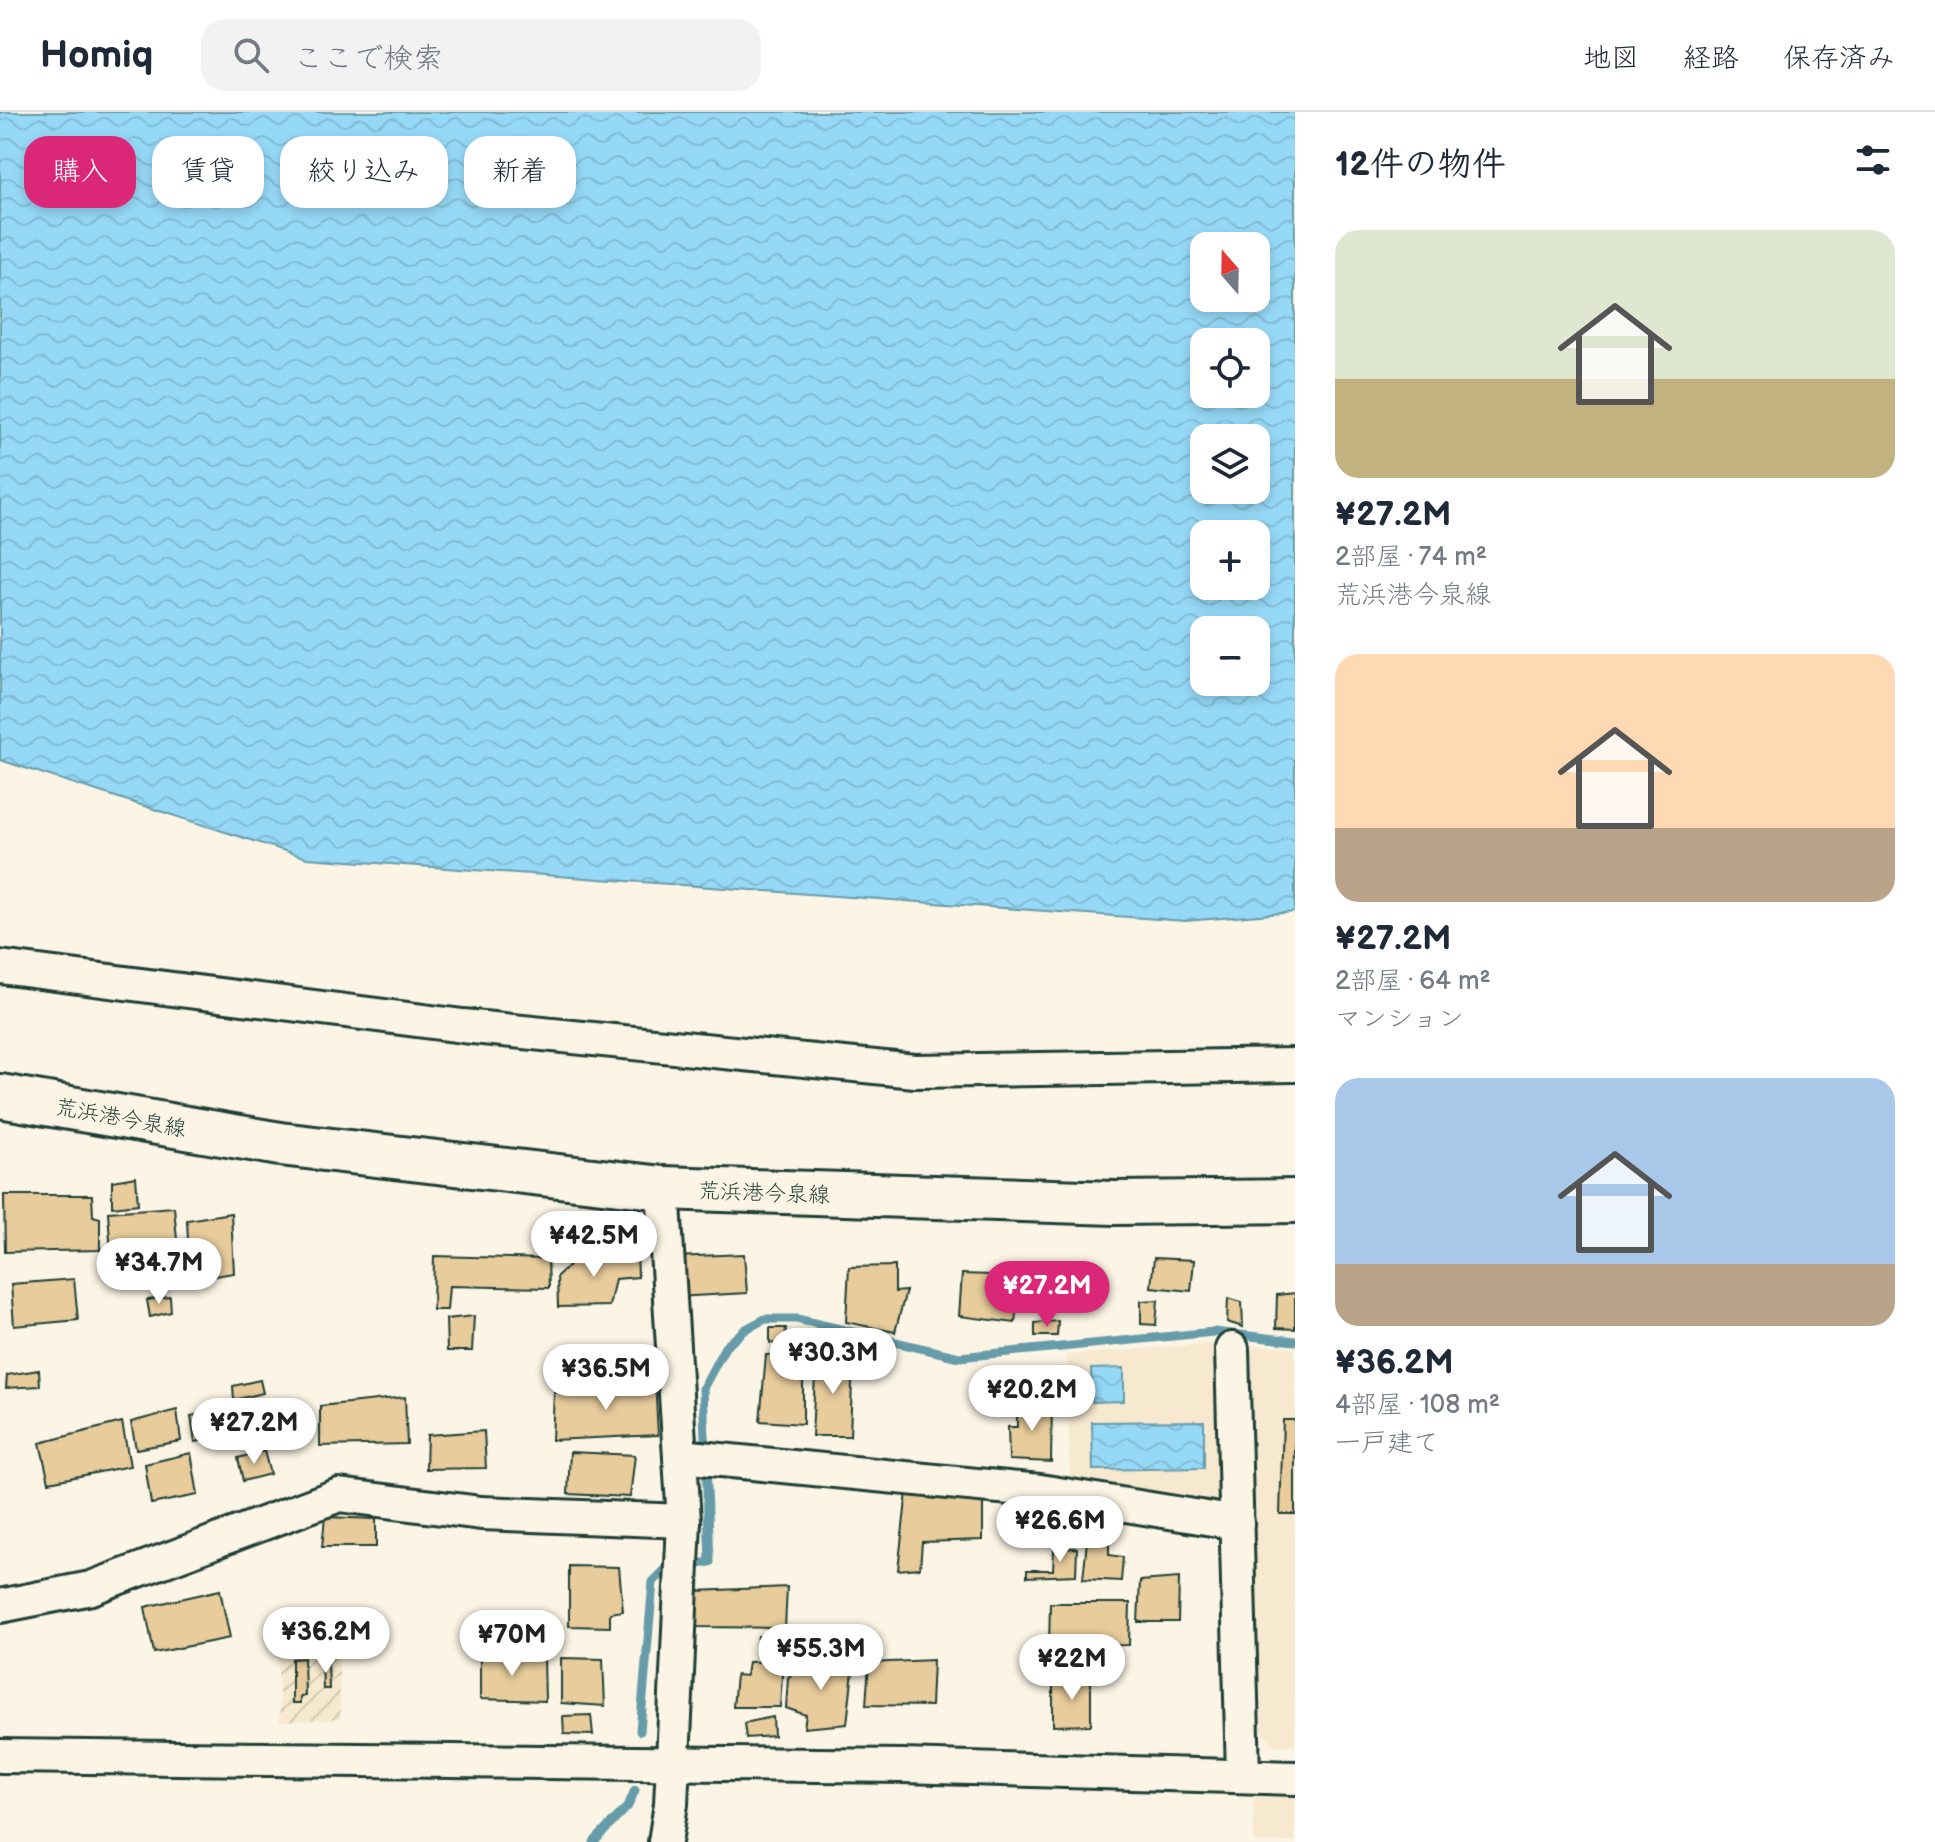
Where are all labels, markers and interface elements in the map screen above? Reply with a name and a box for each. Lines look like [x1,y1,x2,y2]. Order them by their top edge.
search box [201,19,761,91]
text: Homiq [40,33,153,78]
icon: search [229,33,273,77]
text: ここで検索 [293,41,443,77]
text: 地図 [1583,42,1639,75]
text: 経路 [1683,42,1739,75]
text: 保存済み [1783,42,1895,75]
chip: 購入 [24,136,136,208]
chip: 賃貸 [152,136,264,208]
chip: 絞り込み [280,136,448,208]
chip: 新着 [464,136,576,208]
icon: filters [1851,138,1895,182]
text: 12件の物件 [1335,144,1506,185]
north arrow [1190,232,1270,312]
map controls [1190,232,1270,696]
icon: home [1543,282,1687,426]
button: locate [1190,328,1270,408]
button: layers [1190,424,1270,504]
text: ¥27.2M [1335,494,1451,535]
button: + [1190,520,1270,600]
text: 2部屋 · 74 m² [1335,542,1487,573]
text: 荒浜港今泉線 [1335,580,1491,611]
button: − [1190,616,1270,696]
icon: home [1543,706,1687,850]
text: ¥27.2M [1335,918,1451,959]
text: 2部屋 · 64 m² [1335,966,1491,997]
text: マンション [1335,1004,1464,1035]
street label: 荒浜港今泉線 [53,1094,188,1143]
icon: home [1543,1130,1687,1274]
street label: 荒浜港今泉線 [698,1178,830,1209]
pin: ¥42.5M [529,1211,659,1279]
text: ¥42.5M [549,1221,639,1252]
pin: ¥34.7M [94,1238,224,1306]
text: ¥34.7M [115,1248,203,1279]
pin: ¥27.2M [982,1261,1112,1329]
text: ¥27.2M [1003,1271,1091,1302]
pin: ¥30.3M [768,1328,898,1396]
text: ¥30.3M [788,1338,878,1369]
text: ¥36.2M [1335,1342,1454,1383]
pin: ¥36.5M [541,1344,671,1412]
text: ¥36.5M [561,1354,651,1385]
pin: ¥20.2M [967,1365,1097,1433]
text: ¥20.2M [986,1375,1078,1406]
text: 4部屋 · 108 m² [1335,1390,1500,1421]
pin: ¥27.2M [189,1398,319,1466]
text: ¥27.2M [210,1408,298,1439]
text: 一戸建て [1335,1428,1439,1459]
pin: ¥26.6M [995,1496,1125,1564]
text: ¥26.6M [1014,1506,1106,1537]
pin: ¥36.2M [261,1607,391,1675]
pin: ¥70M [465,1610,559,1678]
text: ¥36.2M [281,1617,371,1648]
text: ¥70M [478,1620,546,1651]
pin: ¥55.3M [756,1624,886,1692]
text: ¥55.3M [776,1634,866,1665]
pin: ¥22M [1025,1634,1119,1702]
text: ¥22M [1037,1644,1107,1675]

